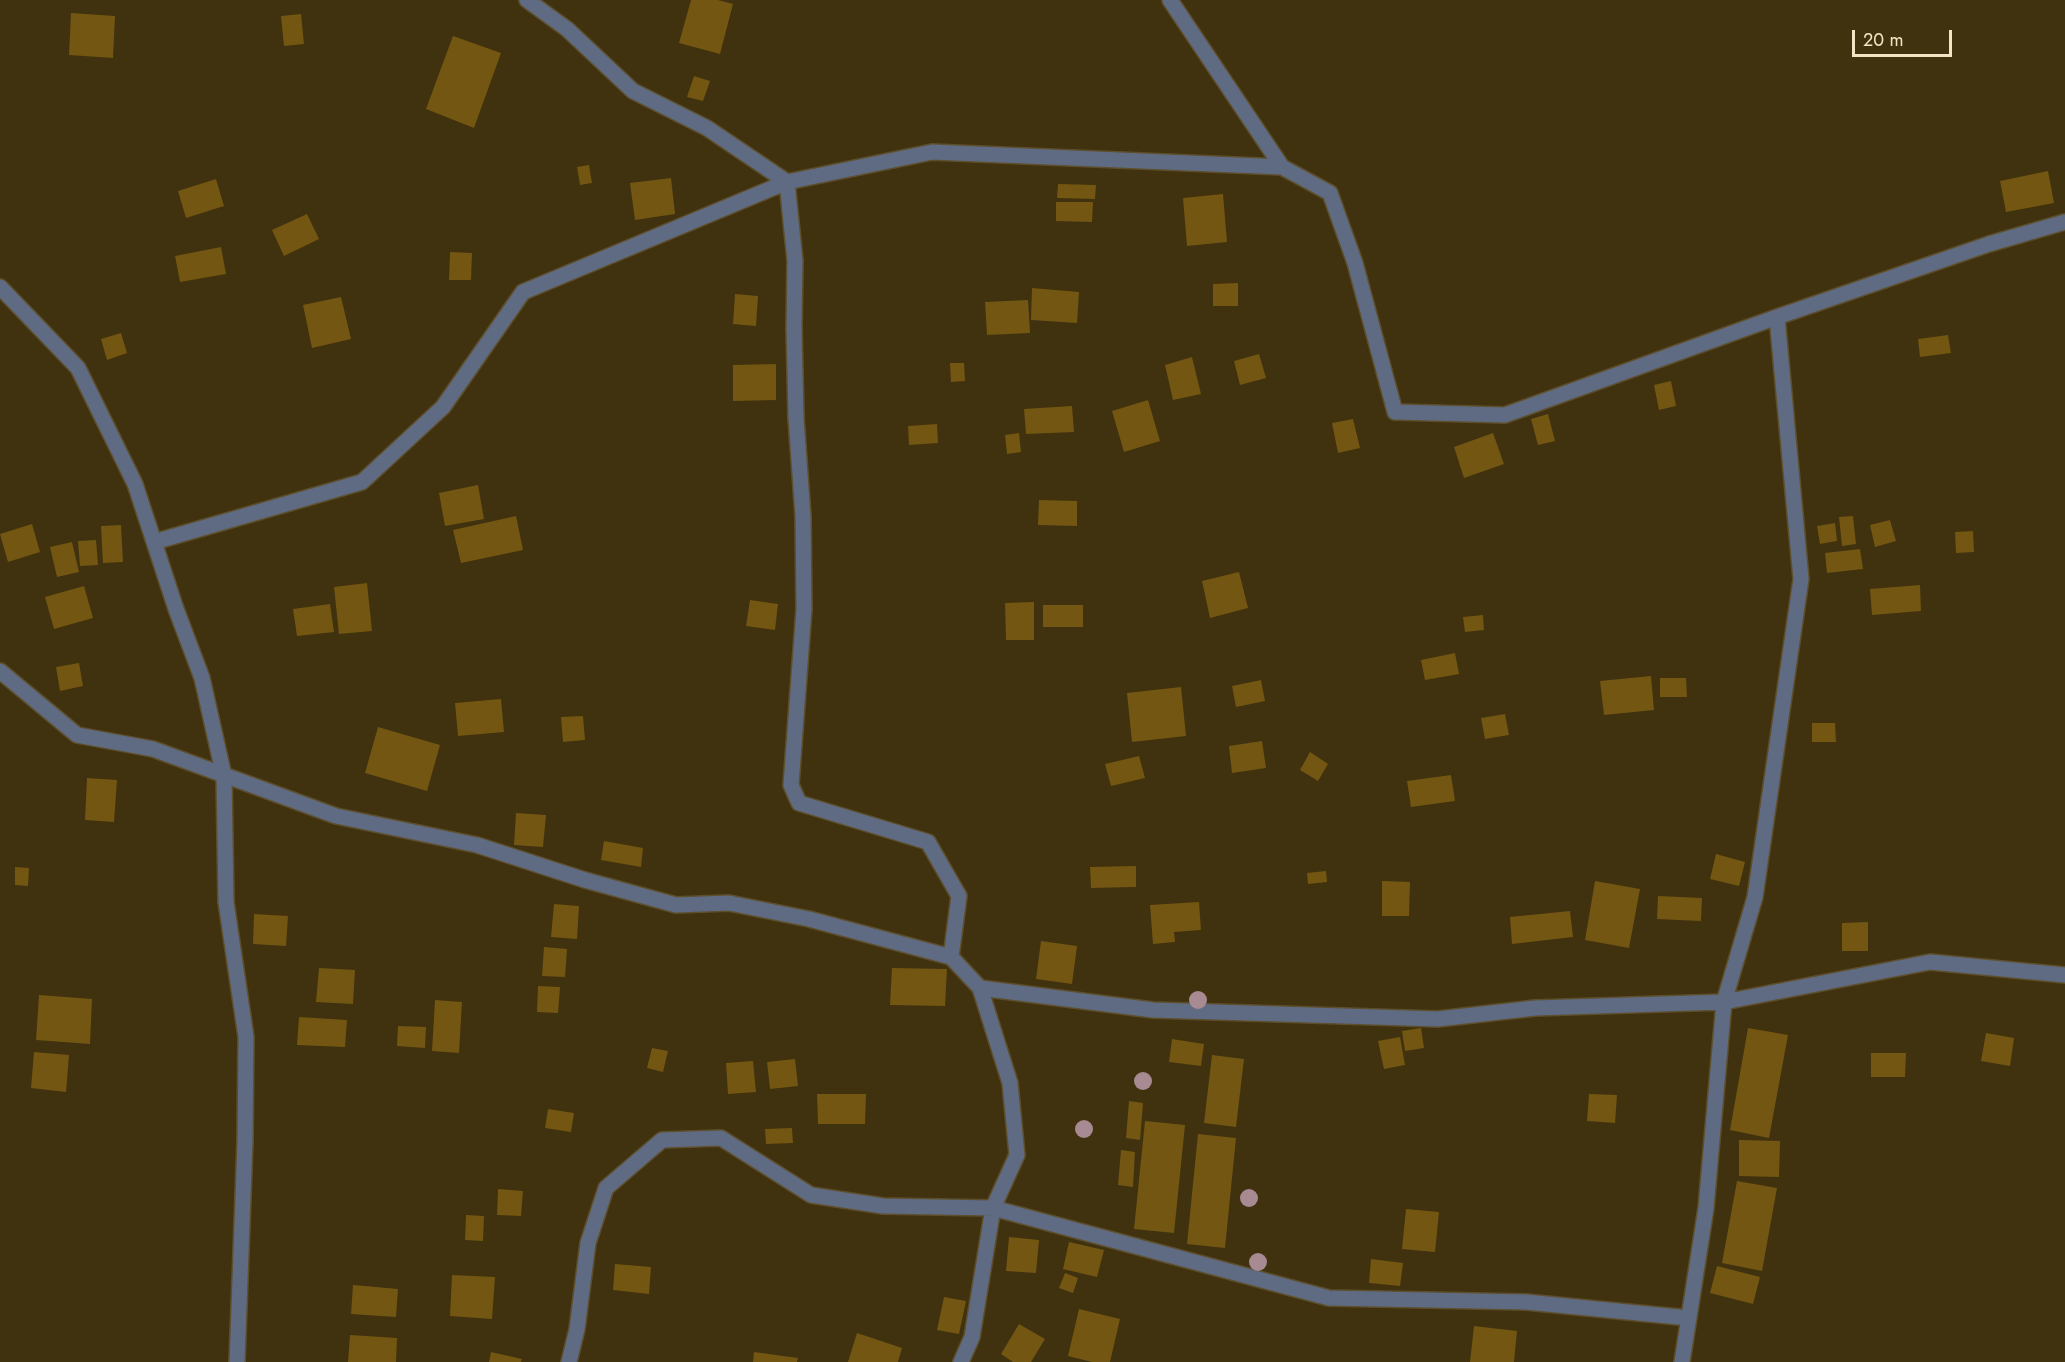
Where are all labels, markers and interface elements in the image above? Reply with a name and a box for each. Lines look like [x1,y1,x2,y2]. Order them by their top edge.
scale bar [1855,18,1956,56]
text: 20 m [1863,27,1903,53]

